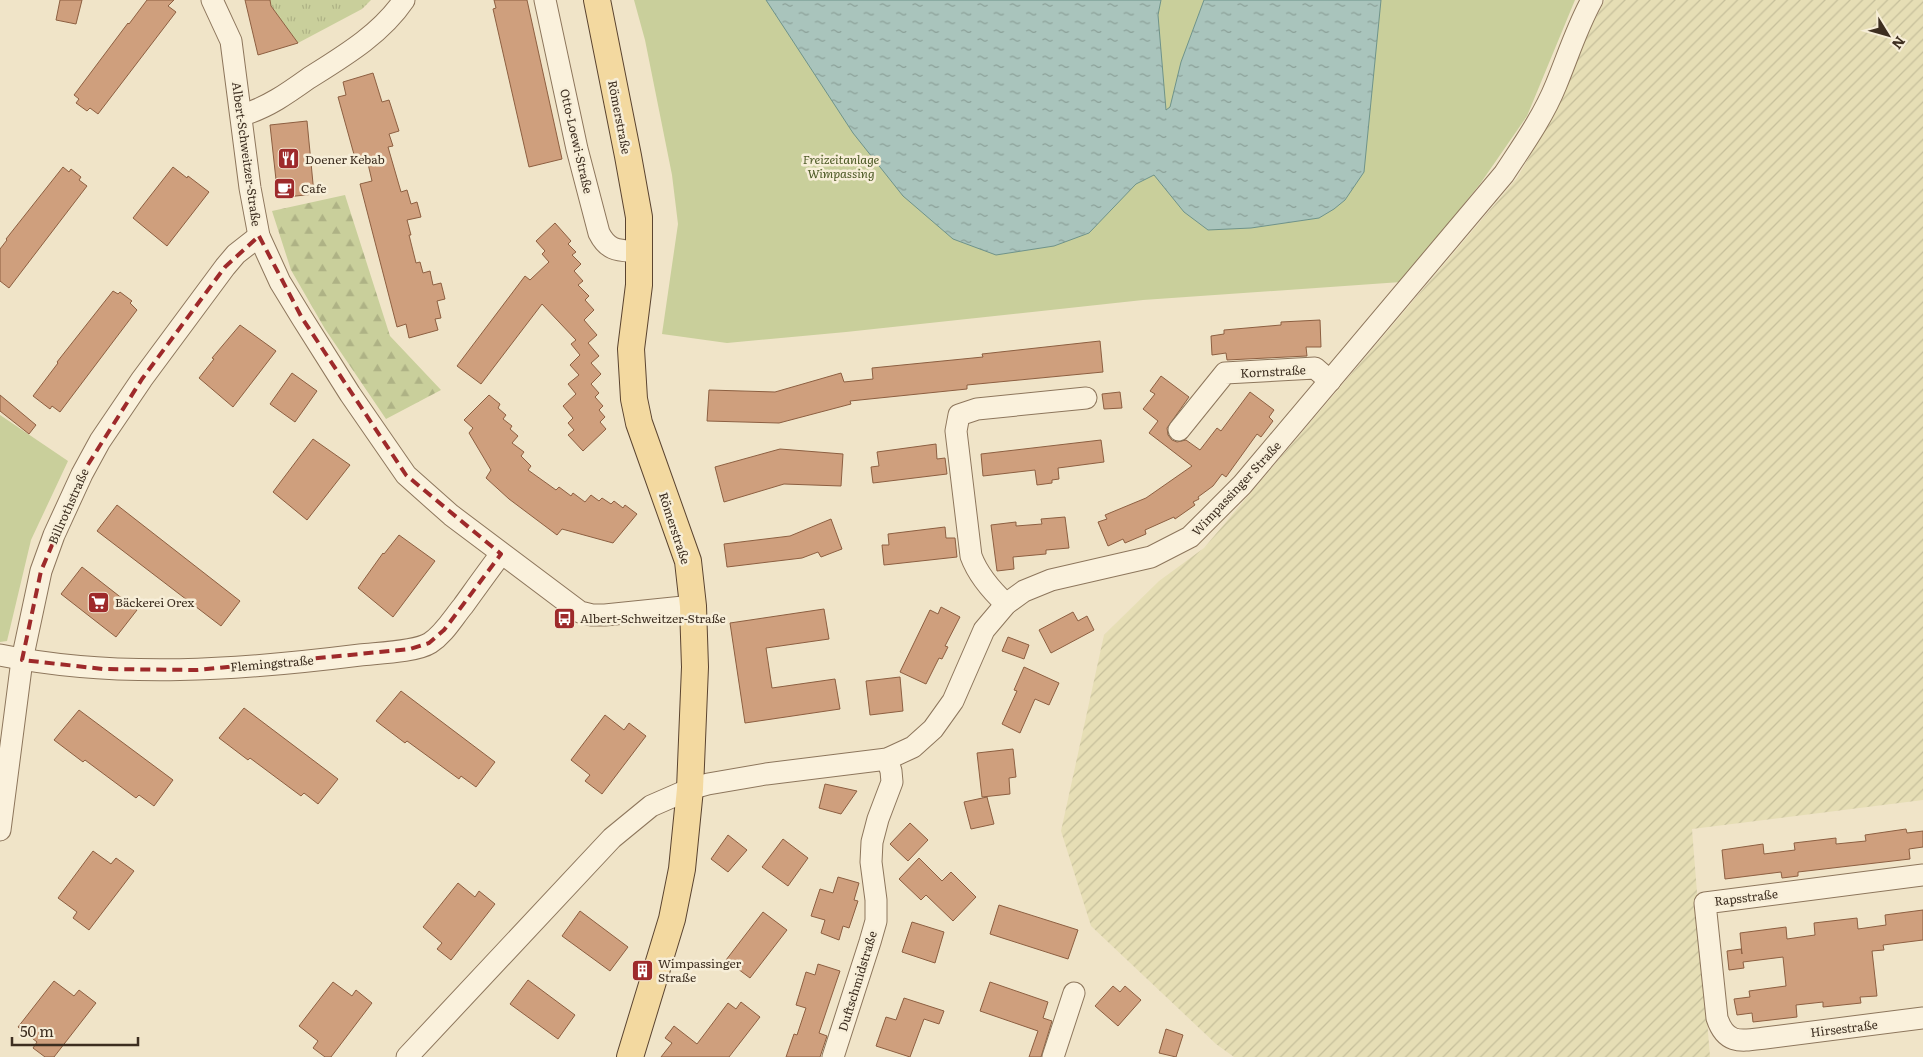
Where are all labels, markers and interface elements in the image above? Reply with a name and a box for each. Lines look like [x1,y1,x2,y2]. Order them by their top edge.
north arrow [1863,10,1913,60]
text: N [1888,33,1911,54]
street label: Römerstraße [604,78,636,156]
street label: Albert-Schweitzer-Straße [228,81,266,227]
street label: Otto-Loewi-Straße [556,87,598,195]
restaurant icon: Doener Kebab [277,147,301,171]
place label: Doener Kebab [305,150,385,168]
park label: Freizeitanlage Wimpassing [803,150,880,182]
cafe icon: Cafe [273,176,297,200]
place label: Cafe [301,179,327,197]
street label: Kornstraße [1240,360,1306,382]
street label: Wimpassinger Straße [1187,437,1285,539]
street label: Billrothstraße [43,465,93,547]
street label: Römerstraße [655,490,695,566]
supermarket icon: Bäckerei Orex [87,590,111,614]
place label: Bäckerei Orex [115,593,195,611]
bus stop icon: Albert-Schweitzer-Straße [552,606,576,630]
place label: Albert-Schweitzer-Straße [580,609,726,627]
street label: Flemingstraße [230,650,314,676]
street label: Rapsstraße [1713,884,1779,910]
street label: Duftschmidstraße [833,929,881,1033]
place label: Wimpassinger Straße [658,954,741,986]
building icon: Wimpassinger Straße [630,958,654,982]
scale bar [12,1014,139,1046]
street label: Hirsestraße [1809,1015,1879,1041]
text: 50 m [20,1019,54,1042]

